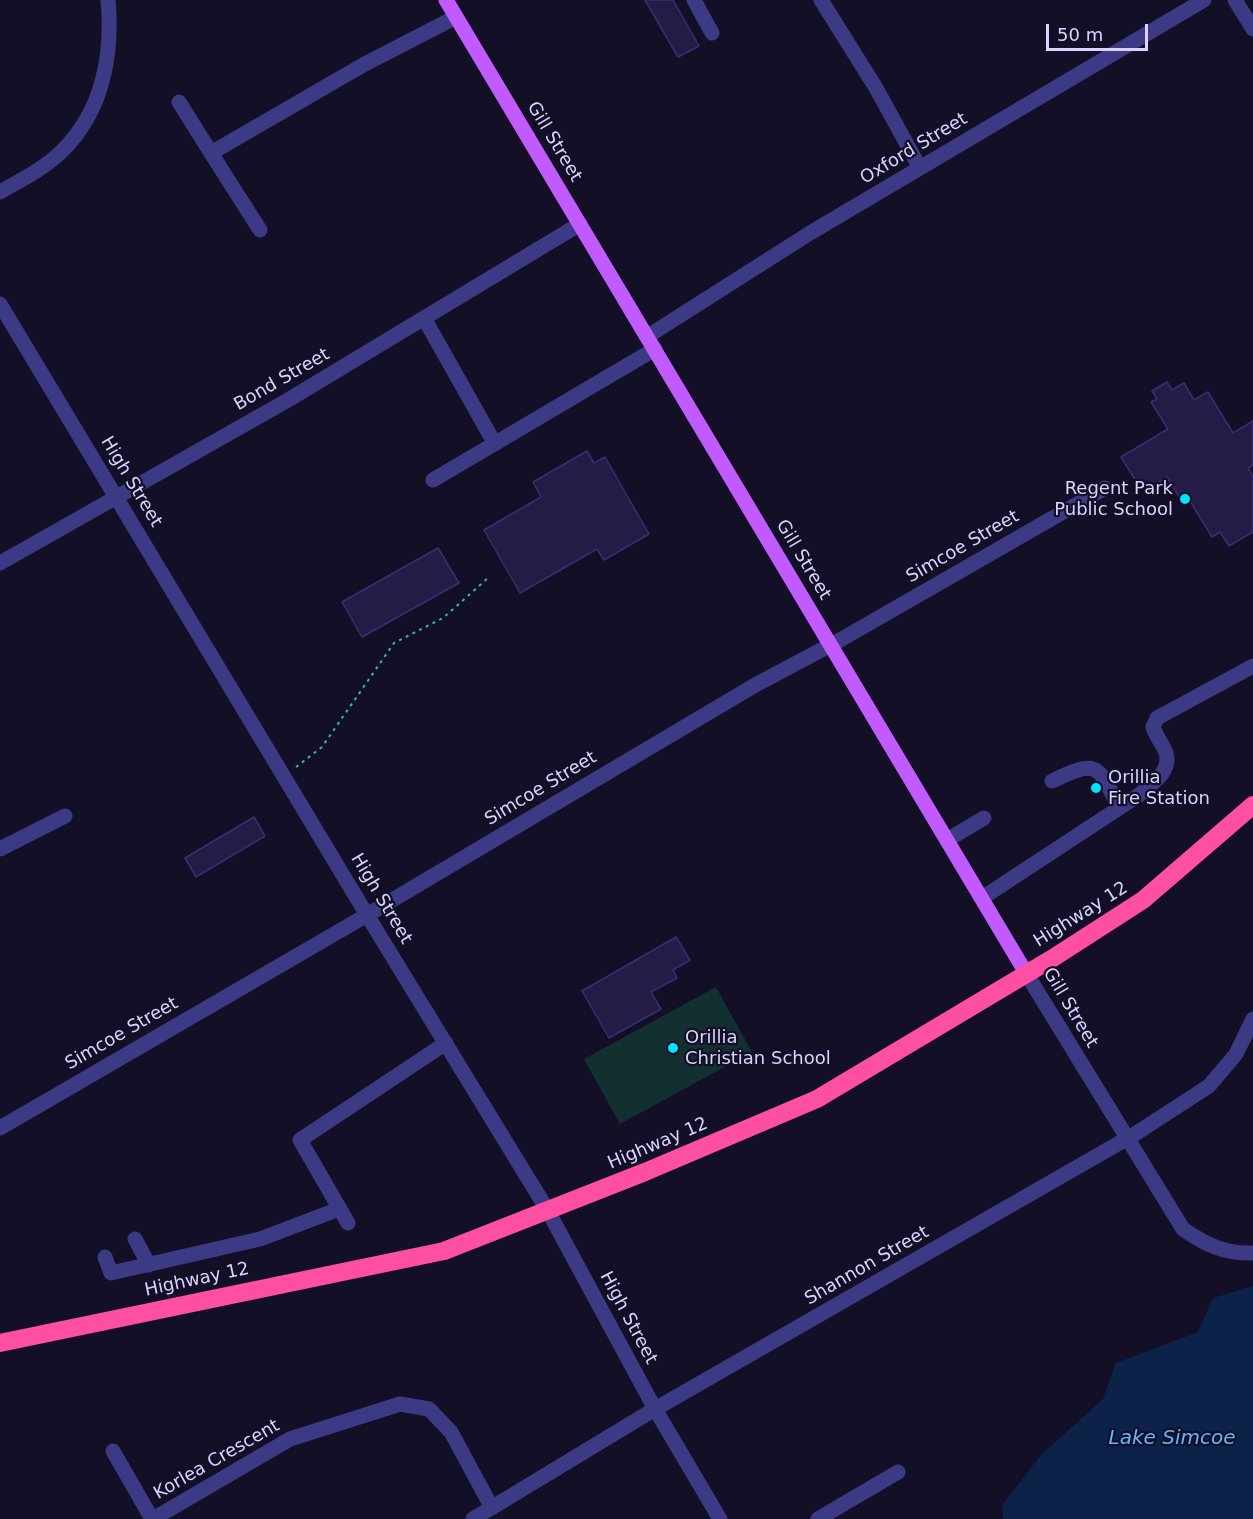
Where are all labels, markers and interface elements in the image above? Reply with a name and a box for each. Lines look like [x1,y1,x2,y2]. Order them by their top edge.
scale bar [1049,12,1151,50]
text: 50 m [1057,24,1103,45]
street label: Gill Street [522,98,586,186]
street label: Oxford Street [857,109,971,189]
street label: Bond Street [230,344,334,416]
street label: High Street [96,433,166,531]
place label: Regent Park Public School [1054,478,1173,520]
marker: Regent Park Public School [1178,492,1192,506]
street label: Simcoe Street [903,506,1023,588]
street label: Gill Street [771,516,835,604]
street label: Simcoe Street [481,747,601,831]
place label: Orillia Fire Station [1108,767,1210,810]
marker: Orillia Fire Station [1089,781,1103,795]
street label: High Street [346,850,416,948]
street label: Highway 12 [1030,878,1132,952]
street label: Gill Street [1038,964,1102,1052]
street label: Simcoe Street [62,993,182,1075]
place label: Orillia Christian School [685,1027,831,1070]
marker: Orillia Christian School [666,1041,680,1055]
street label: Highway 12 [605,1113,711,1175]
street label: Shannon Street [801,1222,933,1310]
street label: Highway 12 [143,1258,251,1302]
street label: High Street [595,1268,661,1368]
street label: Korlea Crescent [150,1415,284,1505]
water label: Lake Simcoe [1109,1427,1235,1451]

